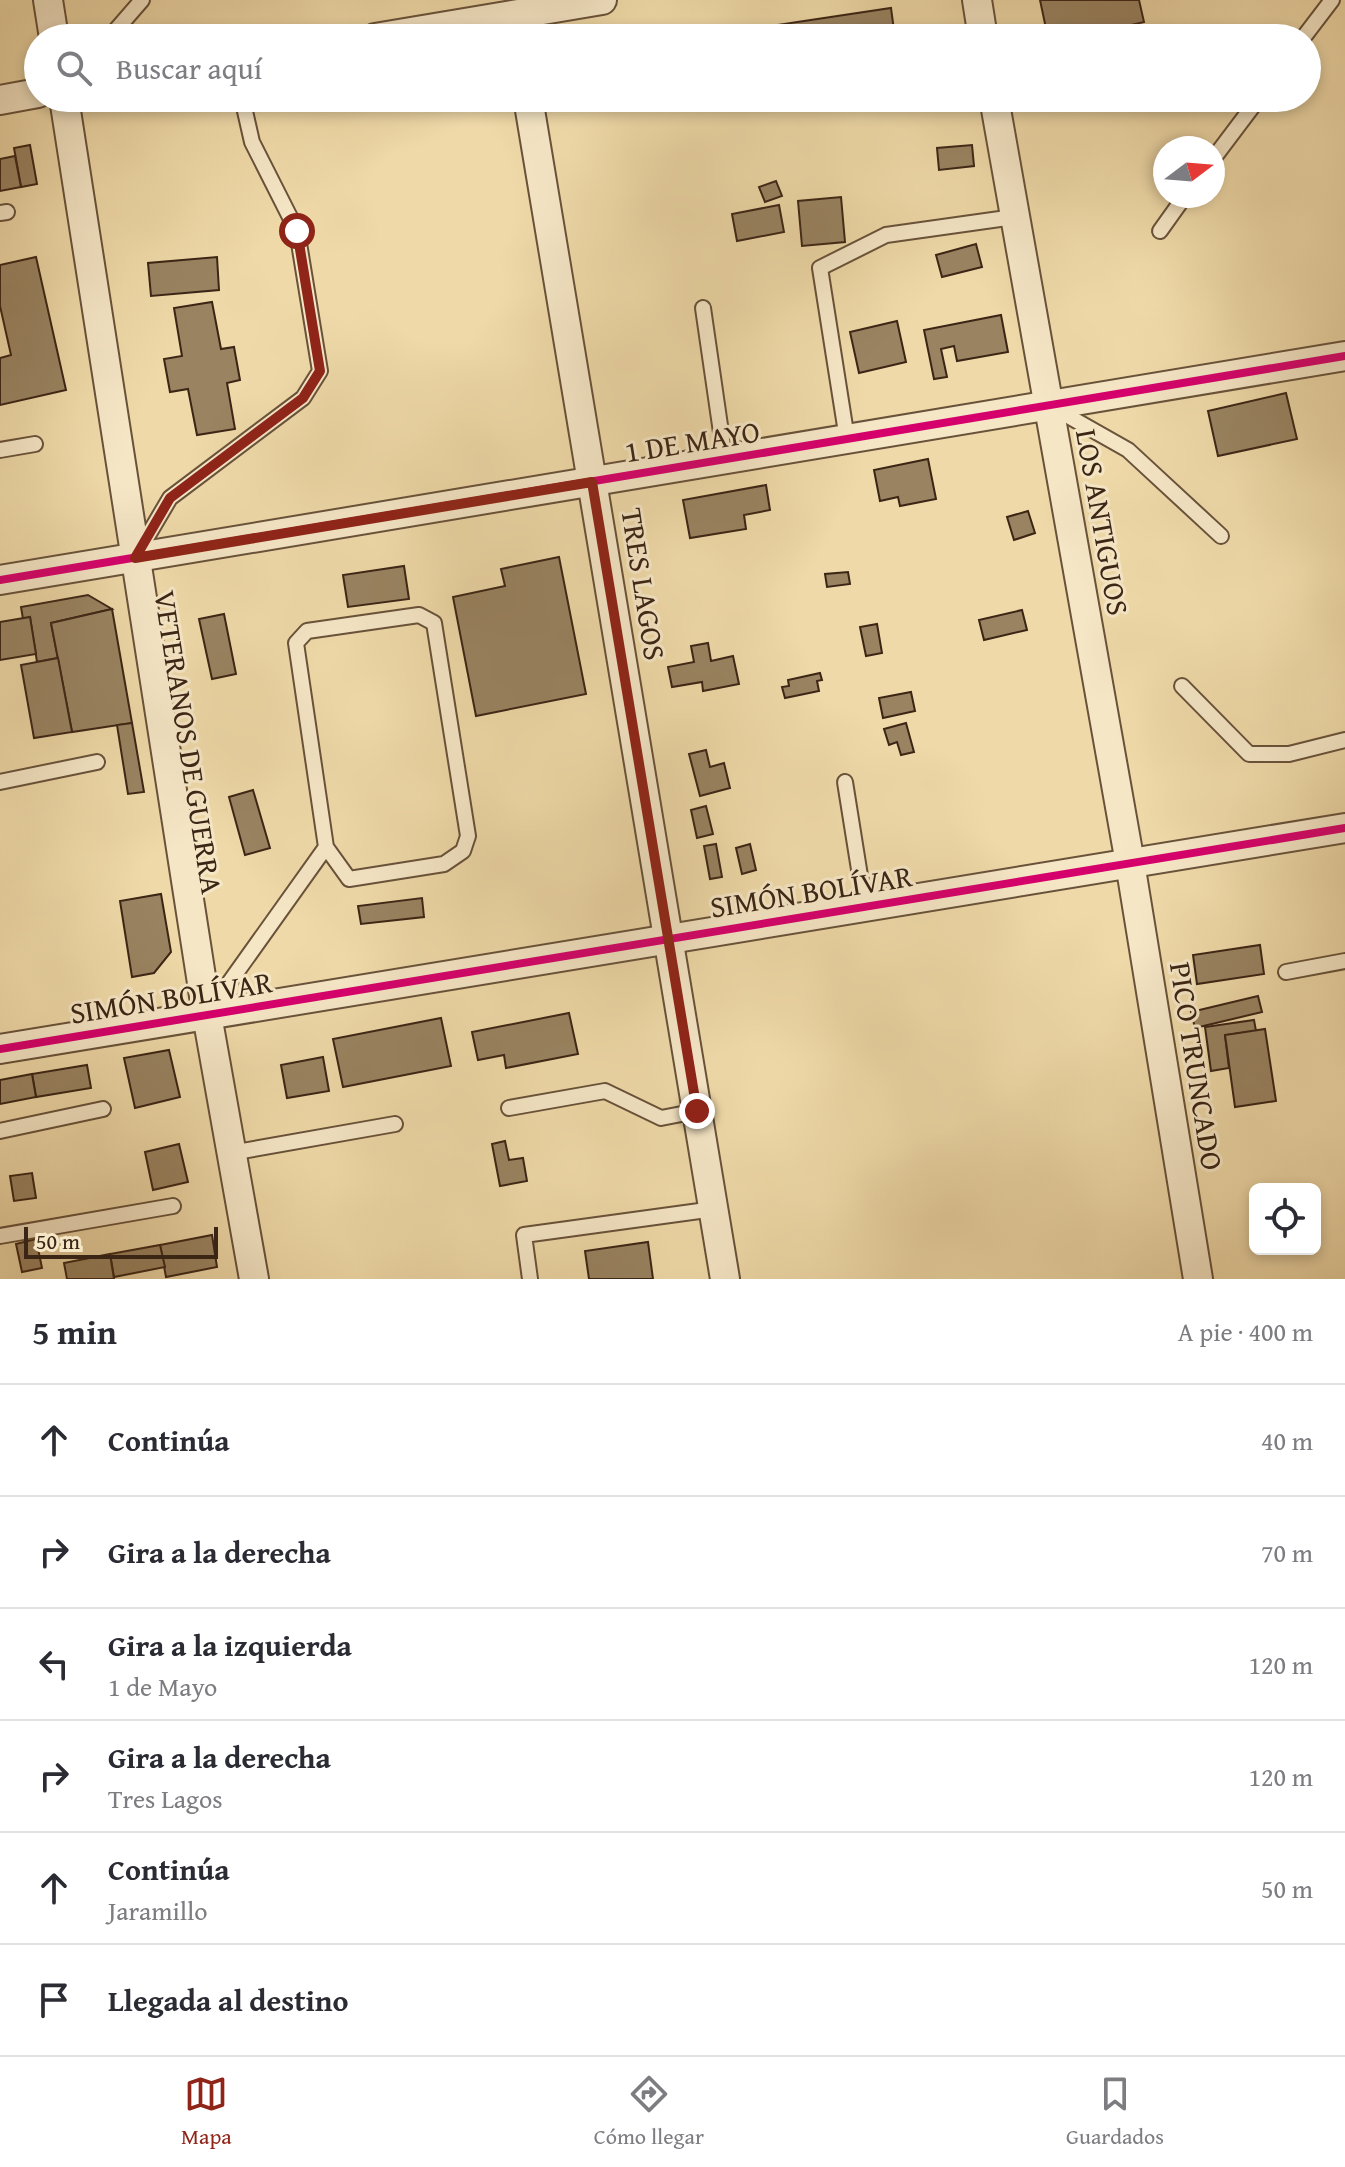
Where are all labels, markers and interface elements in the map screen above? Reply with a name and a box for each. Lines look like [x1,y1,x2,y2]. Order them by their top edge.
search box [24,24,1321,112]
icon: search [52,46,96,90]
text: Buscar aquí [116,46,262,90]
north arrow [1153,136,1225,208]
route start [279,213,315,249]
street label: 1 DE MAYO [621,409,763,473]
street label: LOS ANTIGUOS [1065,425,1141,619]
street label: TRES LAGOS [610,505,678,663]
street label: VETERANOS DE GUERRA [143,587,235,897]
street label: SIMÓN BOLÍVAR [707,853,916,929]
street label: SIMÓN BOLÍVAR [67,959,276,1035]
street label: PICO TRUNCADO [1159,959,1235,1173]
route end [679,1093,715,1129]
map controls [1249,1183,1321,1255]
button: locate [1249,1183,1321,1255]
scale bar [24,1223,218,1259]
text: 50 m [36,1225,80,1257]
text: 5 min [32,1307,117,1356]
text: A pie · 400 m [1178,1312,1313,1351]
icon: ahead [32,1418,76,1462]
text: Continúa [108,1418,230,1462]
text: 40 m [1261,1421,1313,1460]
icon: right [32,1530,76,1574]
text: Gira a la derecha [108,1530,331,1574]
text: 70 m [1261,1533,1313,1572]
text: Gira a la izquierda [108,1623,352,1667]
icon: left [32,1642,76,1686]
text: 120 m [1248,1645,1313,1684]
text: 1 de Mayo [108,1667,217,1706]
text: Gira a la derecha [108,1735,331,1779]
icon: right [32,1754,76,1798]
text: 120 m [1248,1757,1313,1796]
text: Tres Lagos [108,1779,223,1818]
text: Continúa [108,1847,230,1891]
icon: ahead [32,1866,76,1910]
text: 50 m [1261,1869,1313,1908]
text: Jaramillo [108,1891,208,1930]
icon: arrive [32,1978,76,2022]
text: Llegada al destino [108,1978,349,2022]
tab: Mapa [181,2072,232,2152]
tab: Cómo llegar [594,2072,704,2152]
tab: Guardados [1066,2072,1164,2152]

